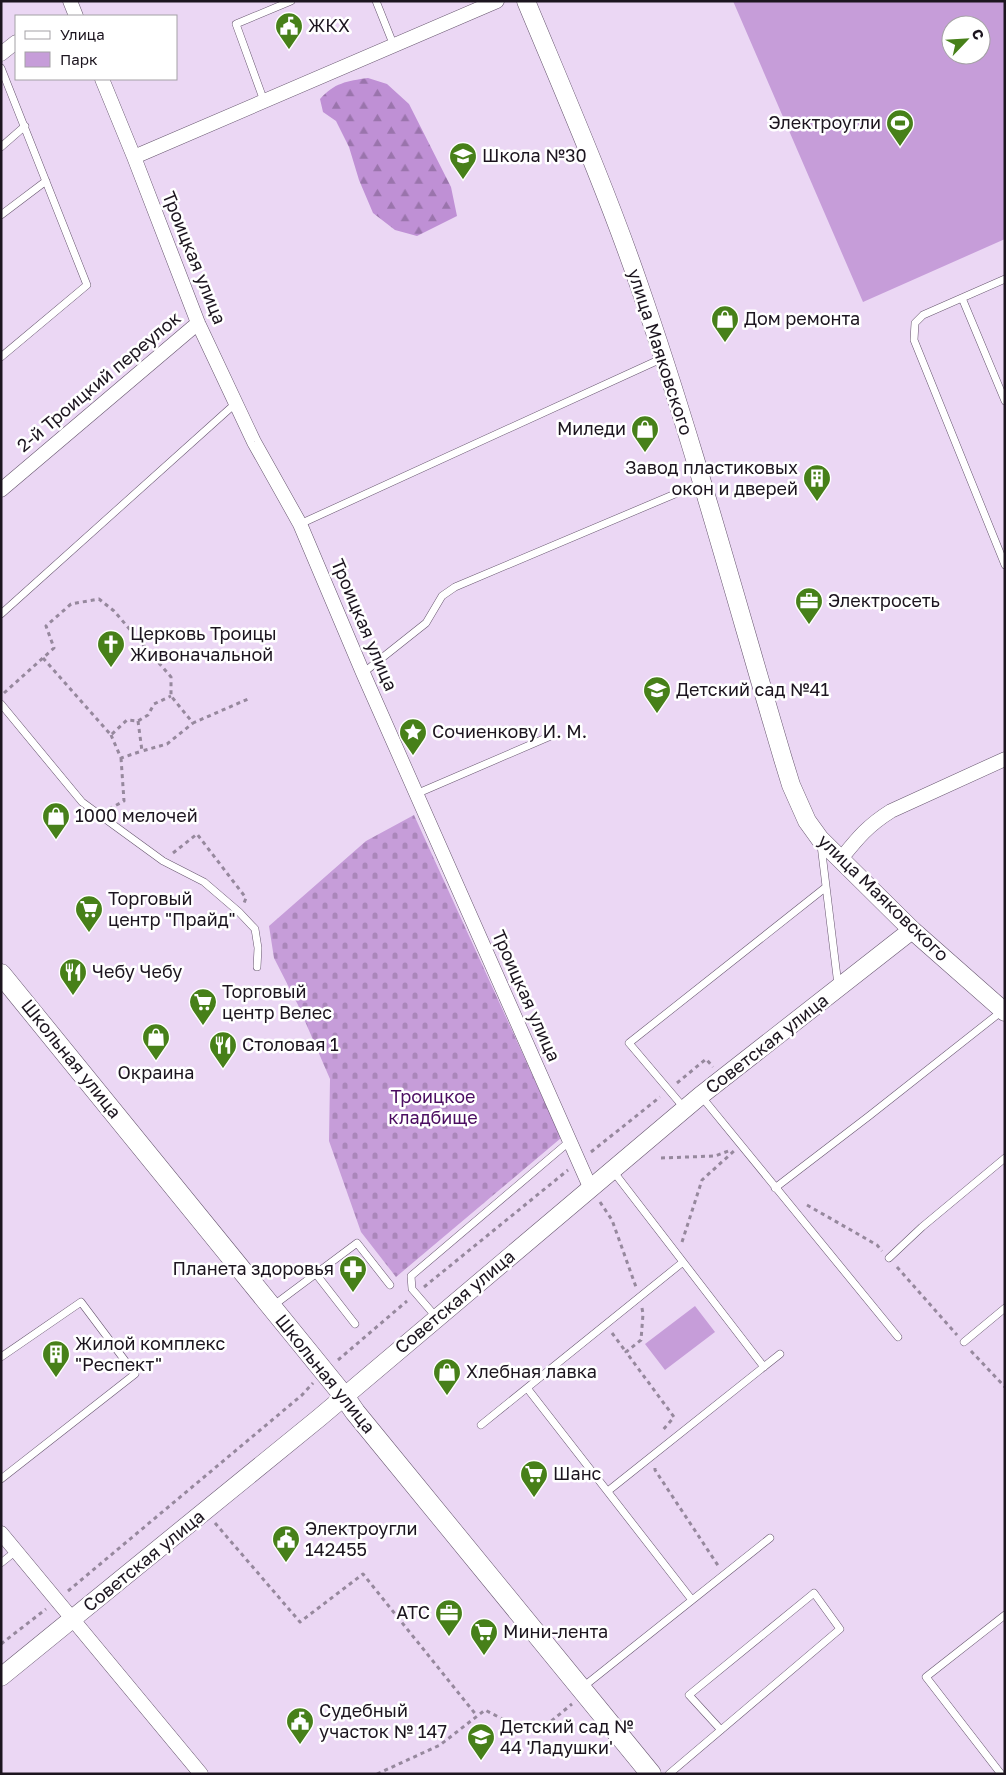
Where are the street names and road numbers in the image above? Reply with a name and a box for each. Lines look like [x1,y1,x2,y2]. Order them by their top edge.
street label: Троицкая улица [158,188,232,327]
street label: улица Маяковского [624,266,698,438]
street label: 2-й Троицкий переулок [12,306,185,456]
street label: Троицкая улица [327,555,403,694]
street label: улица Маяковского [814,829,954,965]
street label: Троицкая улица [488,927,566,1065]
street label: Советская улица [701,988,832,1098]
street label: Школьная улица [17,994,126,1122]
street label: Советская улица [390,1245,519,1358]
street label: Школьная улица [271,1309,380,1437]
street label: Советская улица [78,1505,208,1616]

